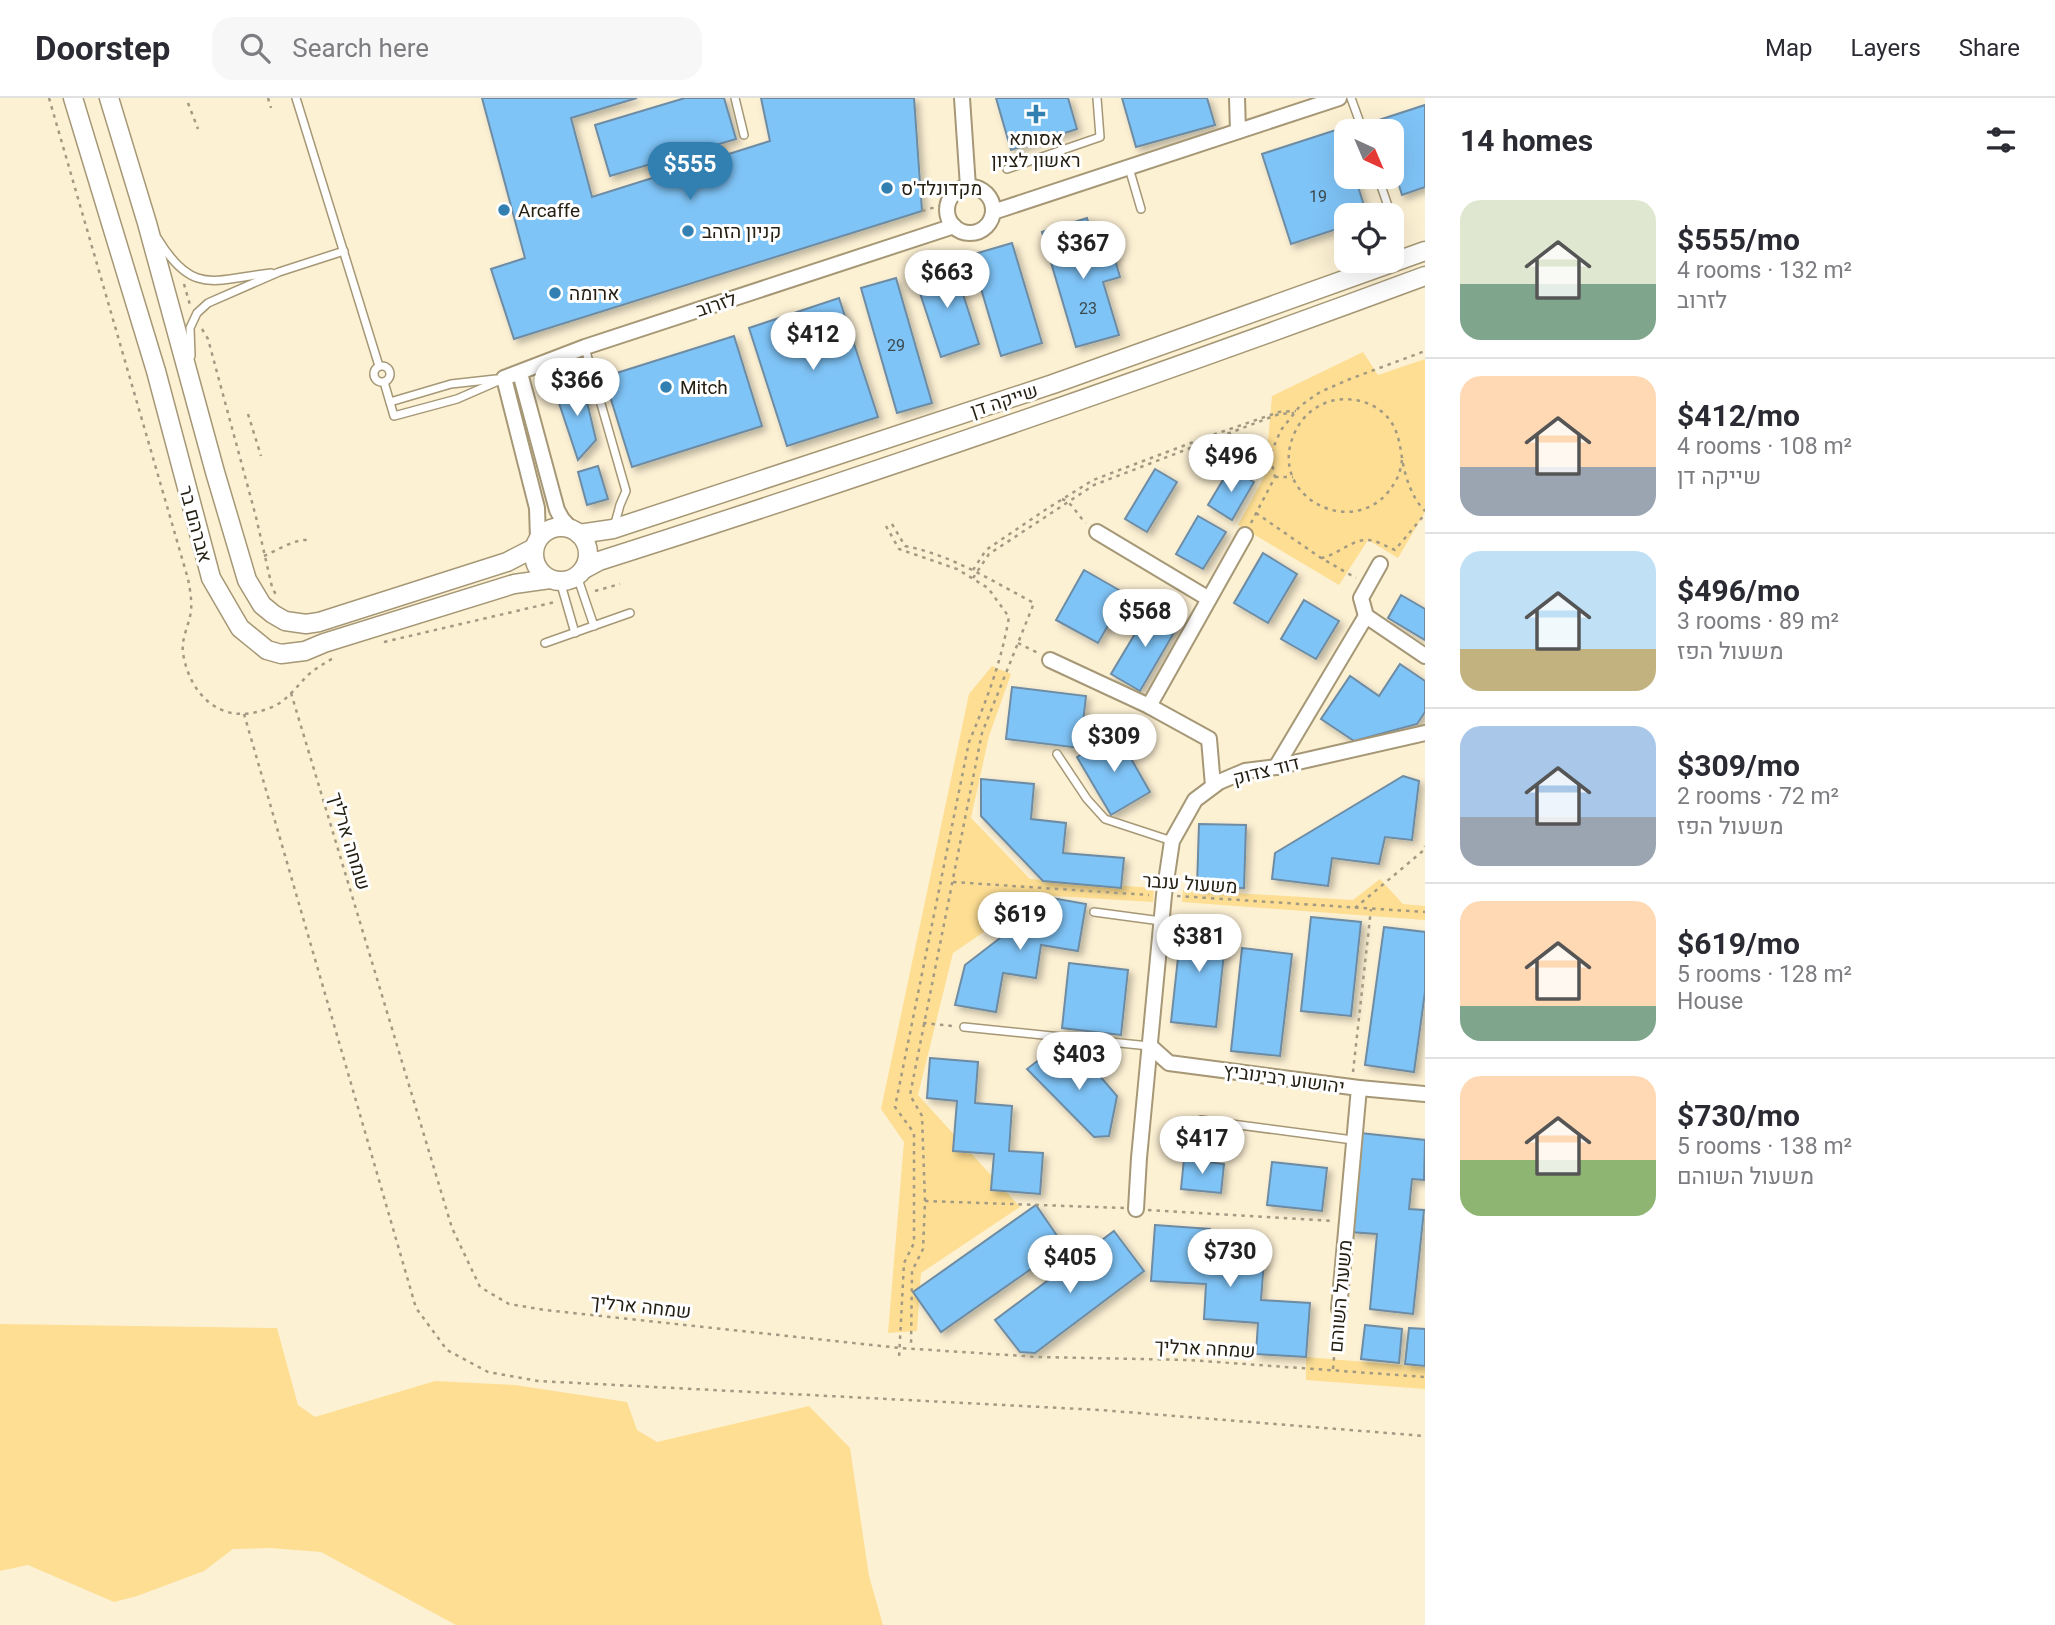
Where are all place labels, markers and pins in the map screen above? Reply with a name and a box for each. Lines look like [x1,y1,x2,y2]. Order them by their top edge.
marker: אסותא ראשון לציון [1026,104,1046,124]
place label: אסותא ראשון לציון [991,127,1081,172]
pin: $555 [649,142,731,202]
place label: מקדונלד'ס [901,177,982,200]
marker: מקדונלד'ס [879,180,895,196]
place label: Arcaffe [518,199,580,222]
marker: Arcaffe [496,202,512,218]
place label: קניון הזהב [702,220,781,243]
pin: $367 [1042,222,1124,281]
marker: קניון הזהב [680,223,696,239]
pin: $663 [906,250,988,310]
place label: ארומה [569,282,619,305]
marker: ארומה [547,285,563,301]
pin: $412 [772,313,854,372]
pin: $366 [536,358,618,418]
place label: Mitch [680,376,728,399]
marker: Mitch [658,379,674,395]
pin: $496 [1190,434,1272,494]
pin: $568 [1104,589,1186,649]
pin: $309 [1073,714,1155,774]
pin: $619 [979,892,1061,952]
pin: $381 [1158,914,1240,974]
pin: $403 [1038,1032,1120,1092]
pin: $417 [1161,1116,1243,1176]
pin: $730 [1189,1230,1271,1289]
pin: $405 [1029,1236,1111,1295]

